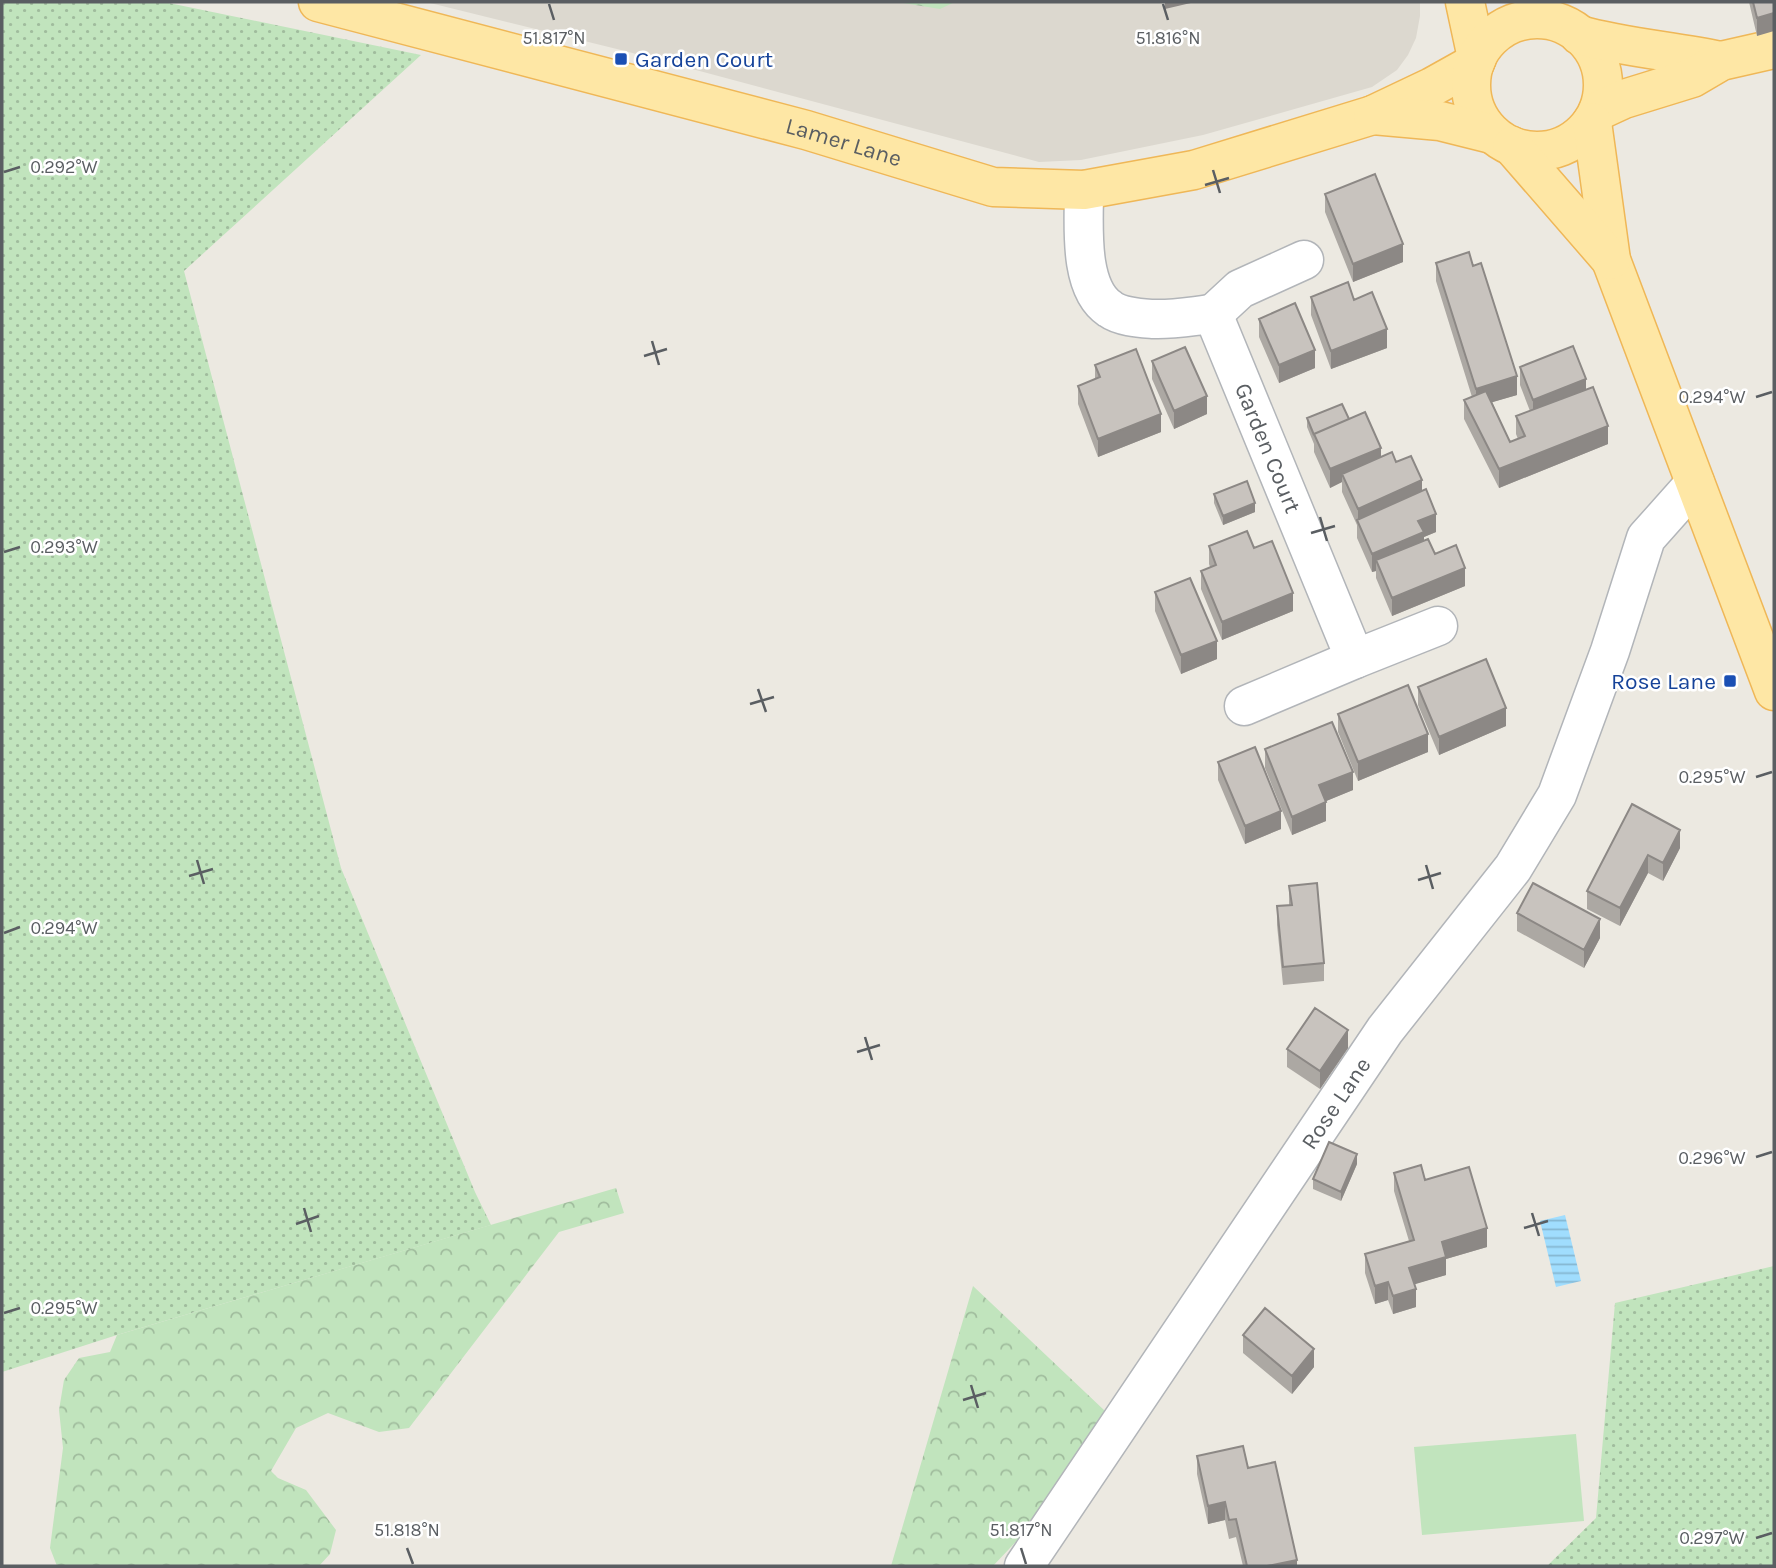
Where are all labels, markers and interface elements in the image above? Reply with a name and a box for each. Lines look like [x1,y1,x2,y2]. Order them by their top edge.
text: 51.817°N [522,27,586,49]
text: 51.816°N [1135,27,1201,49]
place label: Garden Court [635,46,773,73]
marker: Garden Court [613,51,629,67]
street label: Lamer Lane [783,112,905,172]
text: 0.292°W [30,156,98,178]
street label: Garden Court [1229,379,1307,517]
text: 0.294°W [1678,386,1746,408]
text: 0.293°W [30,536,98,558]
place label: Rose Lane [1611,668,1716,695]
marker: Rose Lane [1722,673,1738,689]
text: 0.295°W [1678,766,1746,788]
text: 0.294°W [30,917,98,939]
street label: Rose Lane [1296,1052,1377,1155]
text: 0.296°W [1678,1147,1746,1169]
text: 0.295°W [30,1297,98,1319]
text: 51.818°N [374,1519,440,1541]
text: 51.817°N [989,1519,1053,1541]
text: 0.297°W [1679,1527,1745,1549]

